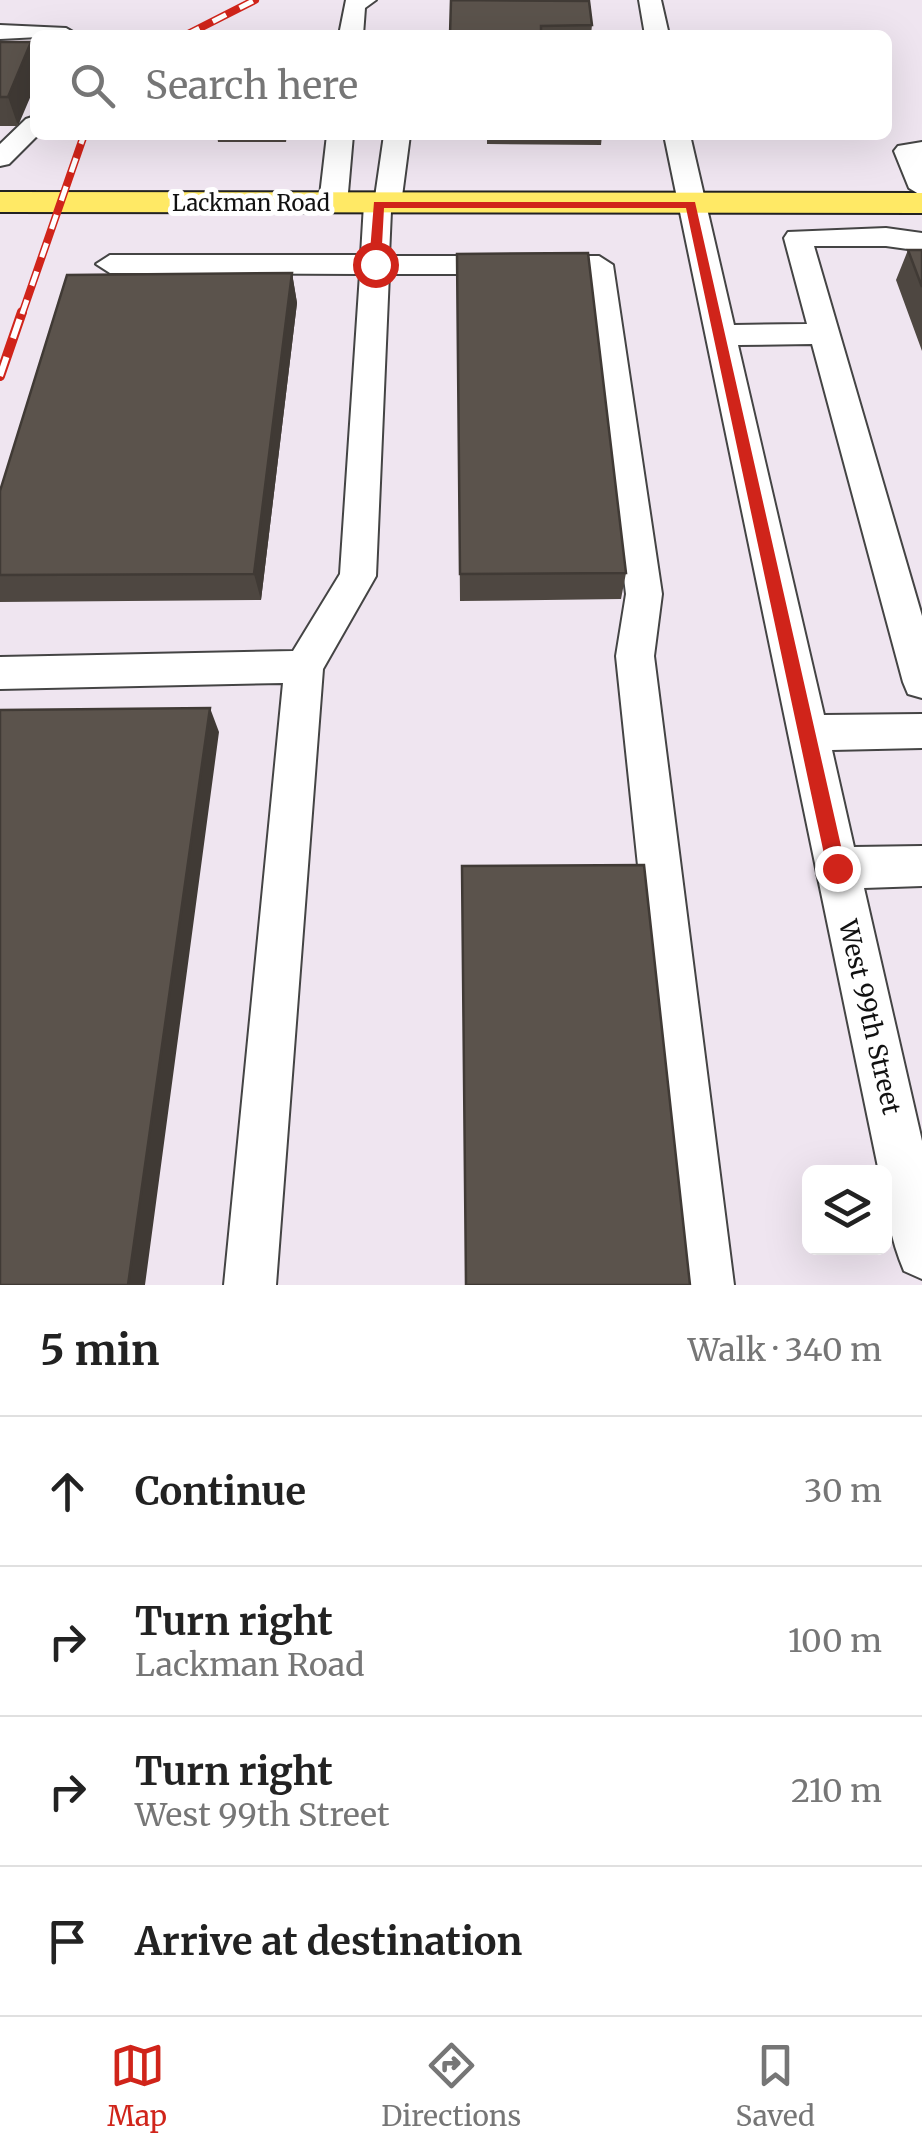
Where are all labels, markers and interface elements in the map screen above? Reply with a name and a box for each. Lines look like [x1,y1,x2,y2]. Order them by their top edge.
search box [30,30,892,140]
icon: search [65,58,120,113]
text: Search here [145,62,358,109]
street label: Lackman Road [172,189,330,217]
route start [353,242,399,288]
route end [815,846,861,892]
street label: West 99th Street [832,916,908,1118]
map controls [802,1165,892,1255]
button: layers [802,1165,892,1255]
text: 5 min [40,1324,159,1376]
text: Walk · 340 m [688,1330,882,1370]
icon: ahead [40,1464,95,1519]
text: Continue [135,1468,306,1515]
text: 30 m [804,1471,882,1511]
text: Turn right [135,1598,333,1645]
icon: right [40,1614,95,1669]
text: 100 m [788,1621,882,1661]
text: Lackman Road [135,1645,365,1685]
text: Turn right [135,1748,333,1795]
icon: right [40,1764,95,1819]
text: 210 m [791,1771,882,1811]
text: West 99th Street [135,1795,390,1835]
icon: arrive [40,1914,95,1969]
text: Arrive at destination [135,1918,522,1965]
tab: Map [107,2038,167,2134]
tab: Directions [381,2038,521,2134]
tab: Saved [735,2038,815,2134]

